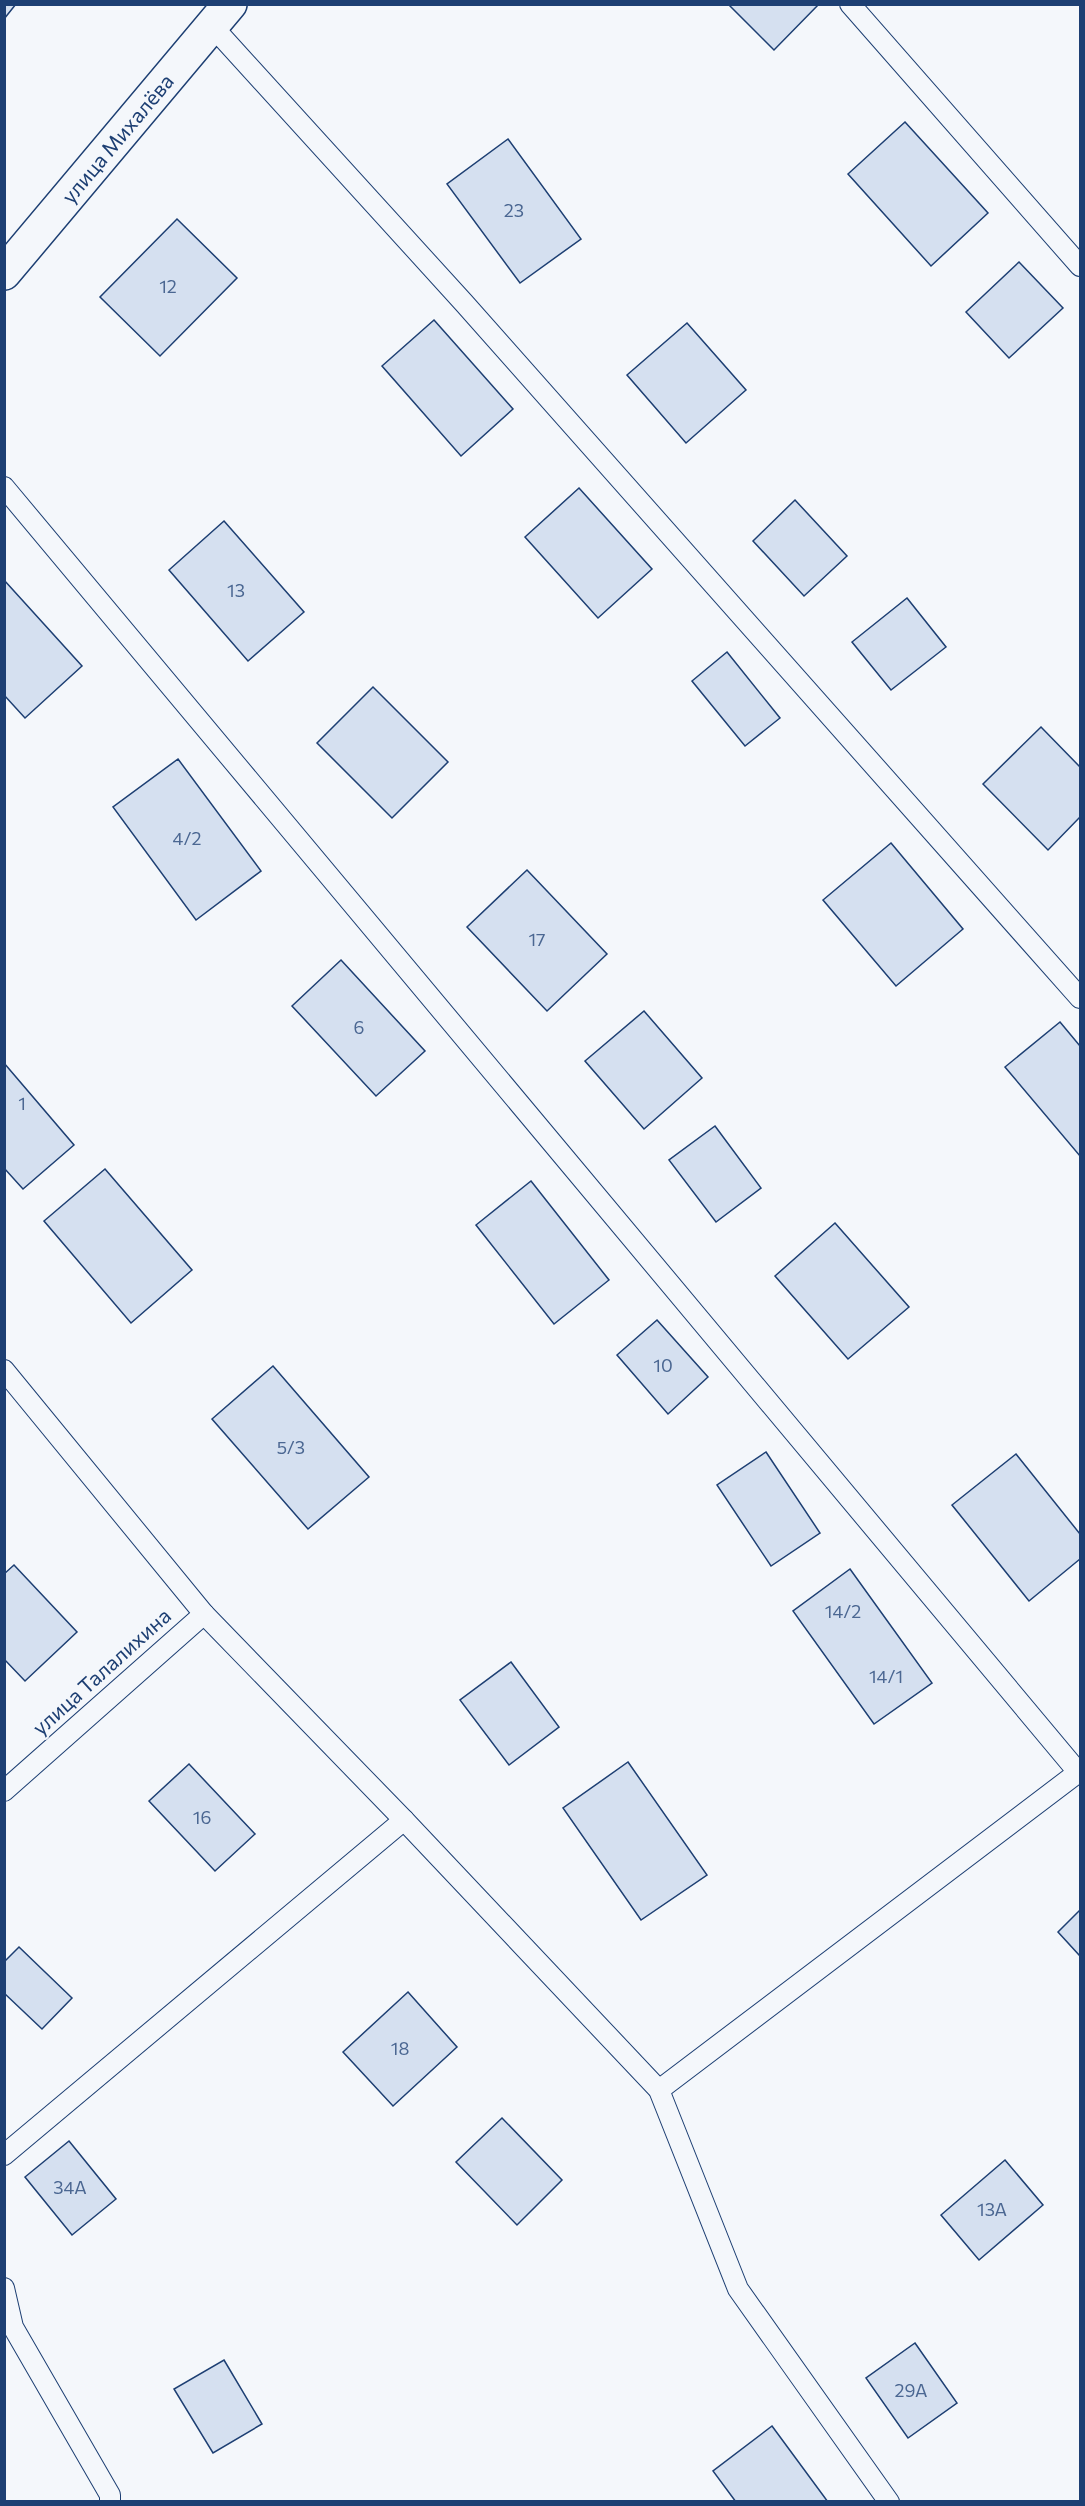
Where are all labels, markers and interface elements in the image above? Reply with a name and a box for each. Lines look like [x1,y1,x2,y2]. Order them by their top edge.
street label: улица Михалёва [56,68,178,208]
house number: 23 [504,199,524,221]
house number: 12 [159,275,177,297]
house number: 13 [227,579,245,601]
house number: 4/2 [173,827,201,849]
house number: 17 [528,928,546,950]
house number: 6 [354,1016,364,1038]
house number: 1 [18,1092,26,1114]
house number: 10 [653,1354,673,1376]
house number: 5/3 [277,1436,305,1458]
house number: 14/2 [825,1600,861,1622]
street label: улица Талалихина [27,1602,175,1739]
house number: 14/1 [869,1665,903,1687]
house number: 16 [193,1806,211,1828]
house number: 18 [391,2037,409,2059]
house number: 34А [53,2176,87,2198]
house number: 13А [977,2198,1007,2220]
house number: 29А [895,2379,927,2401]

